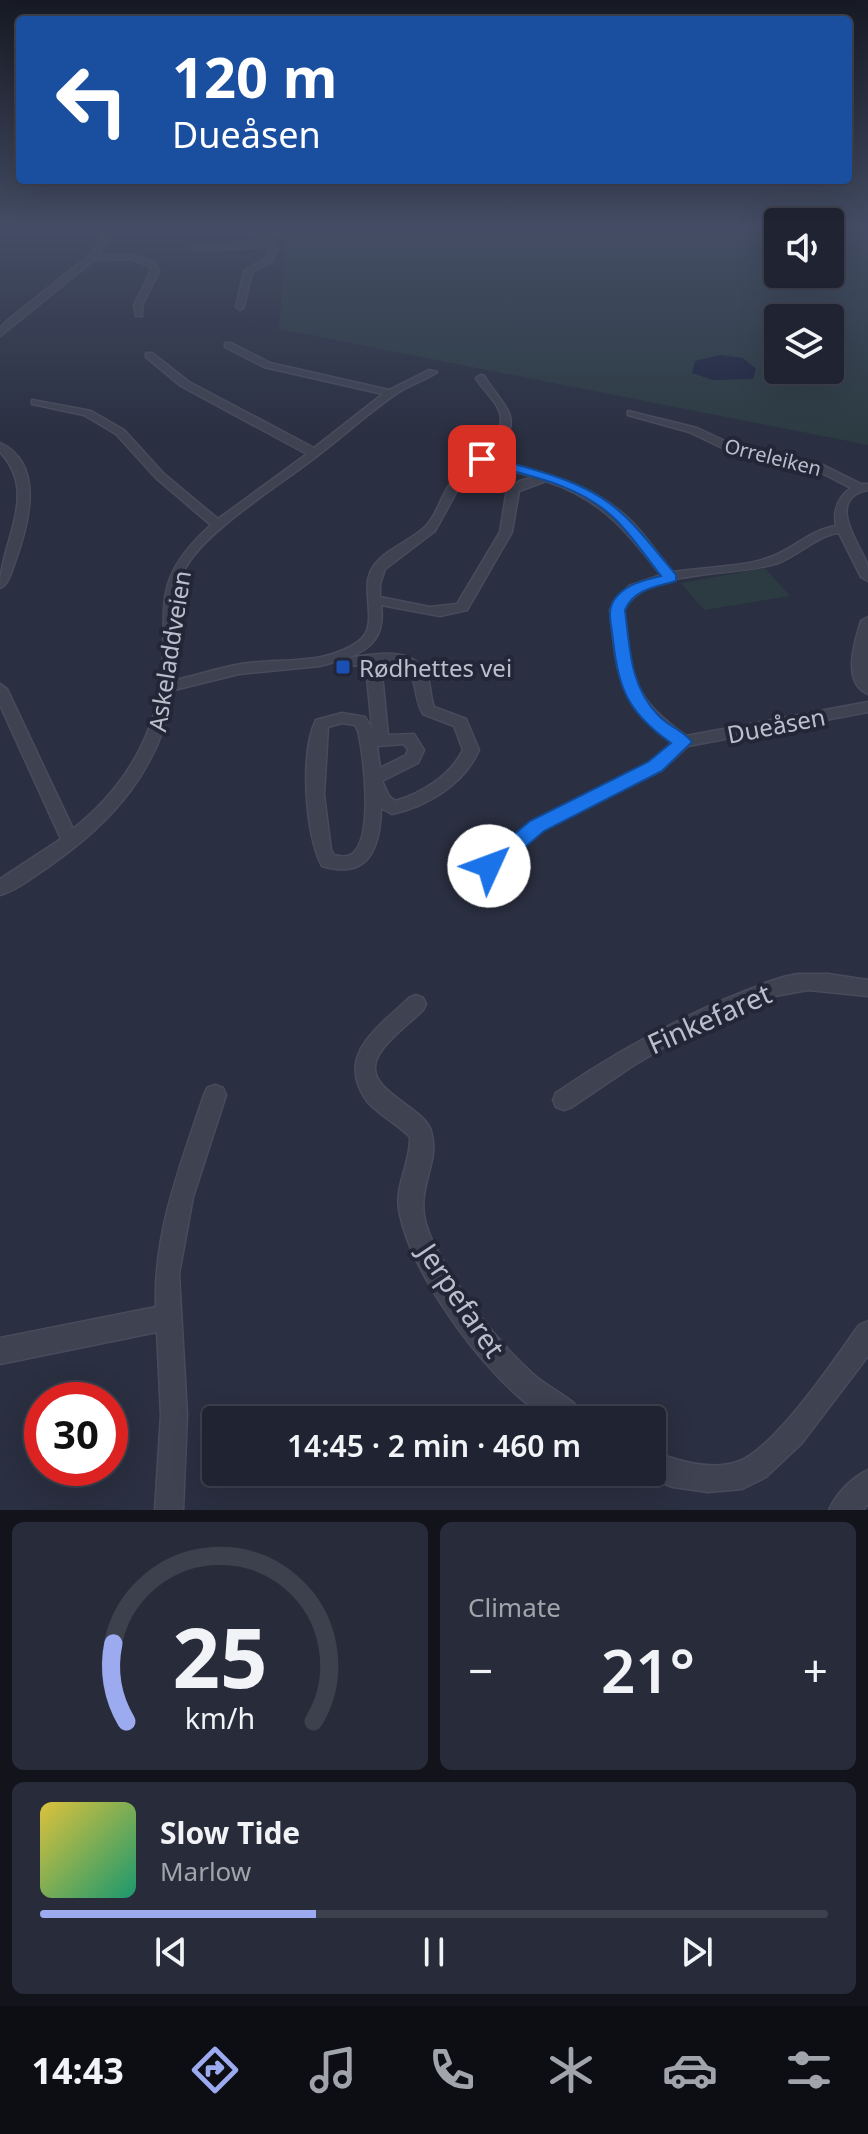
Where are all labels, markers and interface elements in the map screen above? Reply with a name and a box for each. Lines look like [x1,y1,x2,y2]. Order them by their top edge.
text: 120 m [172,38,337,114]
icon: left [40,48,144,152]
text: Dueåsen [172,110,321,159]
map controls [764,208,844,384]
button: sound [764,208,844,288]
button: layers [764,304,844,384]
pin [448,425,516,493]
street label: Orreleiken [722,432,824,482]
icon: arrive [460,437,504,481]
street label: Askeladdveien [140,568,198,734]
place label: Rødhettes vei [359,651,512,684]
marker: Rødhettes vei [334,658,352,676]
street label: Dueåsen [724,699,828,751]
position arrow [447,824,531,908]
street label: Finkefaret [641,974,777,1062]
street label: Jerpefaret [408,1233,514,1365]
speed limit sign: 30 [24,1382,128,1486]
text: 14:45 · 2 min · 460 m [287,1425,581,1466]
text: Climate [468,1589,561,1625]
text: 25 [172,1599,268,1712]
text: 21° [601,1629,695,1711]
text: − [468,1640,493,1700]
text: + [803,1640,828,1700]
text: km/h [185,1698,255,1737]
text: Slow Tide [160,1812,300,1853]
text: Marlow [160,1853,251,1889]
icon: previous [149,1930,193,1974]
icon: pause [412,1930,456,1974]
icon: next [675,1930,719,1974]
icon: directions [187,2042,243,2098]
icon: music [305,2042,361,2098]
icon: phone [424,2042,480,2098]
icon: climate [543,2042,599,2098]
icon: car [662,2042,718,2098]
icon: filters [781,2042,837,2098]
text: 14:43 [31,2046,124,2095]

